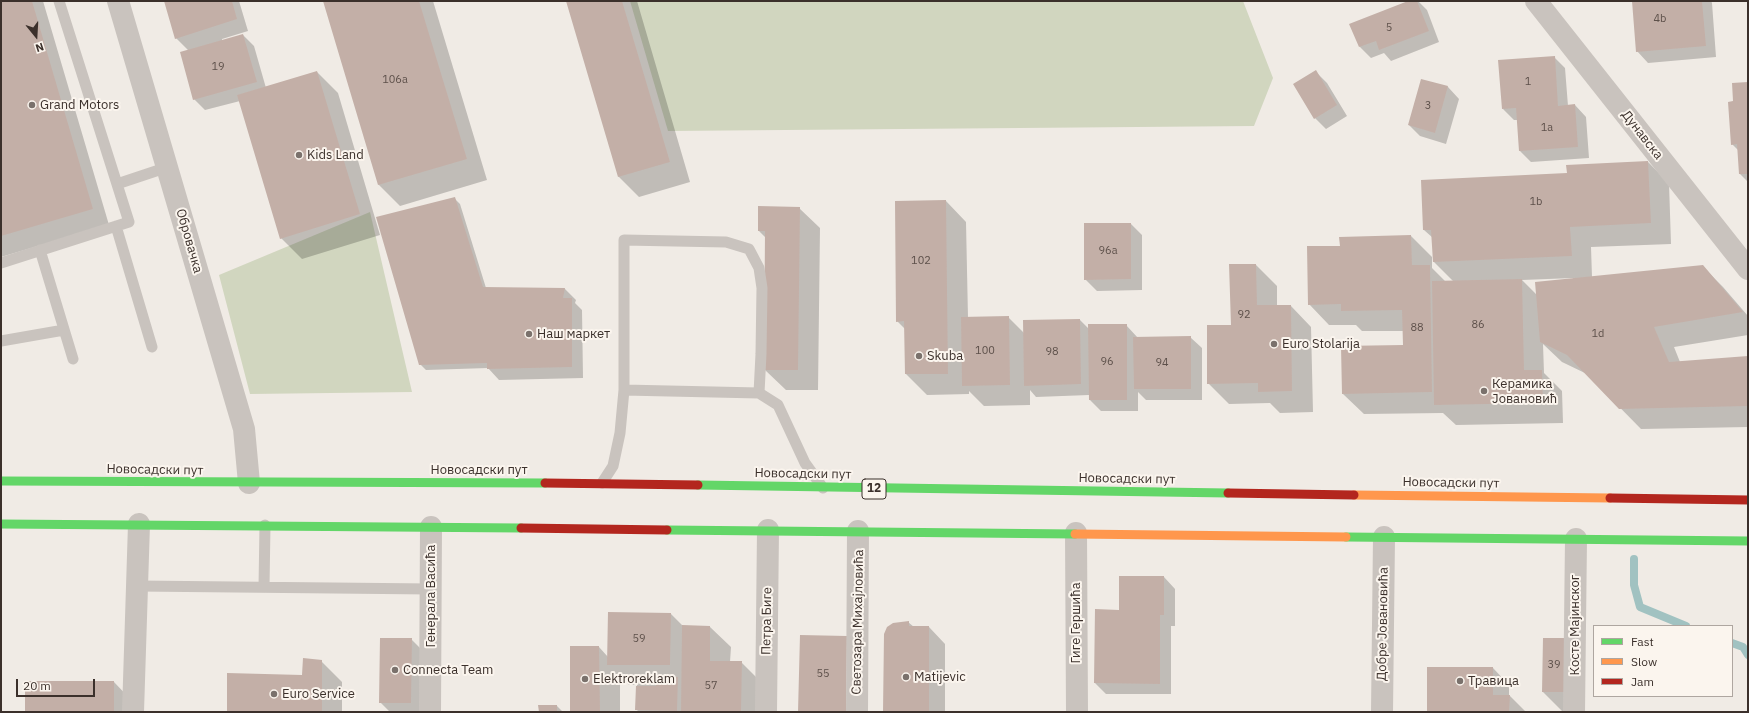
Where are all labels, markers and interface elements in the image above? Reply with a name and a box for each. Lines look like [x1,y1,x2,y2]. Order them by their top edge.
house number: 4b [1654,12,1666,26]
north arrow [16,16,56,56]
house number: 5 [1386,21,1392,35]
text: N [34,40,46,55]
house number: 19 [211,60,225,74]
house number: 106a [382,73,408,87]
house number: 1 [1525,75,1531,89]
place label: Grand Motors [40,97,119,113]
house number: 3 [1425,99,1431,113]
marker: Grand Motors [27,100,37,110]
street label: Дунавска [1618,107,1666,163]
house number: 1a [1541,121,1553,135]
place label: Kids Land [307,147,364,163]
marker: Kids Land [294,150,304,160]
house number: 1b [1530,195,1542,209]
street label: Обровачка [172,207,206,275]
house number: 96a [1098,244,1118,258]
house number: 102 [911,254,931,268]
house number: 92 [1237,308,1251,322]
house number: 86 [1471,318,1485,332]
house number: 88 [1410,321,1424,335]
place label: Наш маркет [537,326,610,342]
house number: 1d [1592,327,1604,341]
marker: Наш маркет [524,329,534,339]
place label: Euro Stolarija [1282,336,1360,352]
marker: Euro Stolarija [1269,339,1279,349]
house number: 100 [975,344,995,358]
house number: 98 [1045,345,1059,359]
place label: Skuba [927,348,963,364]
marker: Skuba [914,351,924,361]
house number: 96 [1100,355,1114,369]
house number: 94 [1155,356,1169,370]
place label: Керамика Јовановић [1492,376,1557,407]
marker: Керамика Јовановић [1479,386,1489,396]
street label: Новосадски пут [106,461,204,479]
street label: Новосадски пут [430,462,528,478]
street label: Новосадски пут [754,465,852,483]
street label: Новосадски пут [1078,470,1176,488]
street label: Новосадски пут [1402,474,1500,492]
road number: 12 [862,479,886,499]
street label: Генерала Васића [423,544,439,648]
street label: Светозара Михајловића [849,549,867,695]
street label: Добре Јовановића [1374,567,1392,681]
street label: Косте Мајинског [1567,575,1583,675]
street label: Гиге Гершића [1068,582,1084,664]
street label: Петра Биге [759,587,775,655]
legend [1593,625,1733,697]
house number: 59 [632,632,646,646]
text: Fast [1631,634,1654,649]
text: Slow [1631,654,1657,669]
house number: 39 [1547,658,1561,672]
place label: Connecta Team [403,662,493,678]
marker: Connecta Team [390,665,400,675]
house number: 55 [816,667,830,681]
place label: Matijevic [914,669,966,685]
scale bar [18,671,97,697]
place label: Elektroreklam [593,671,675,687]
marker: Matijevic [901,672,911,682]
place label: Травица [1468,673,1519,689]
marker: Elektroreklam [580,674,590,684]
text: Jam [1631,674,1654,689]
marker: Травица [1455,676,1465,686]
text: 20 m [23,678,51,693]
house number: 57 [704,679,718,693]
place label: Euro Service [282,686,355,702]
marker: Euro Service [269,689,279,699]

